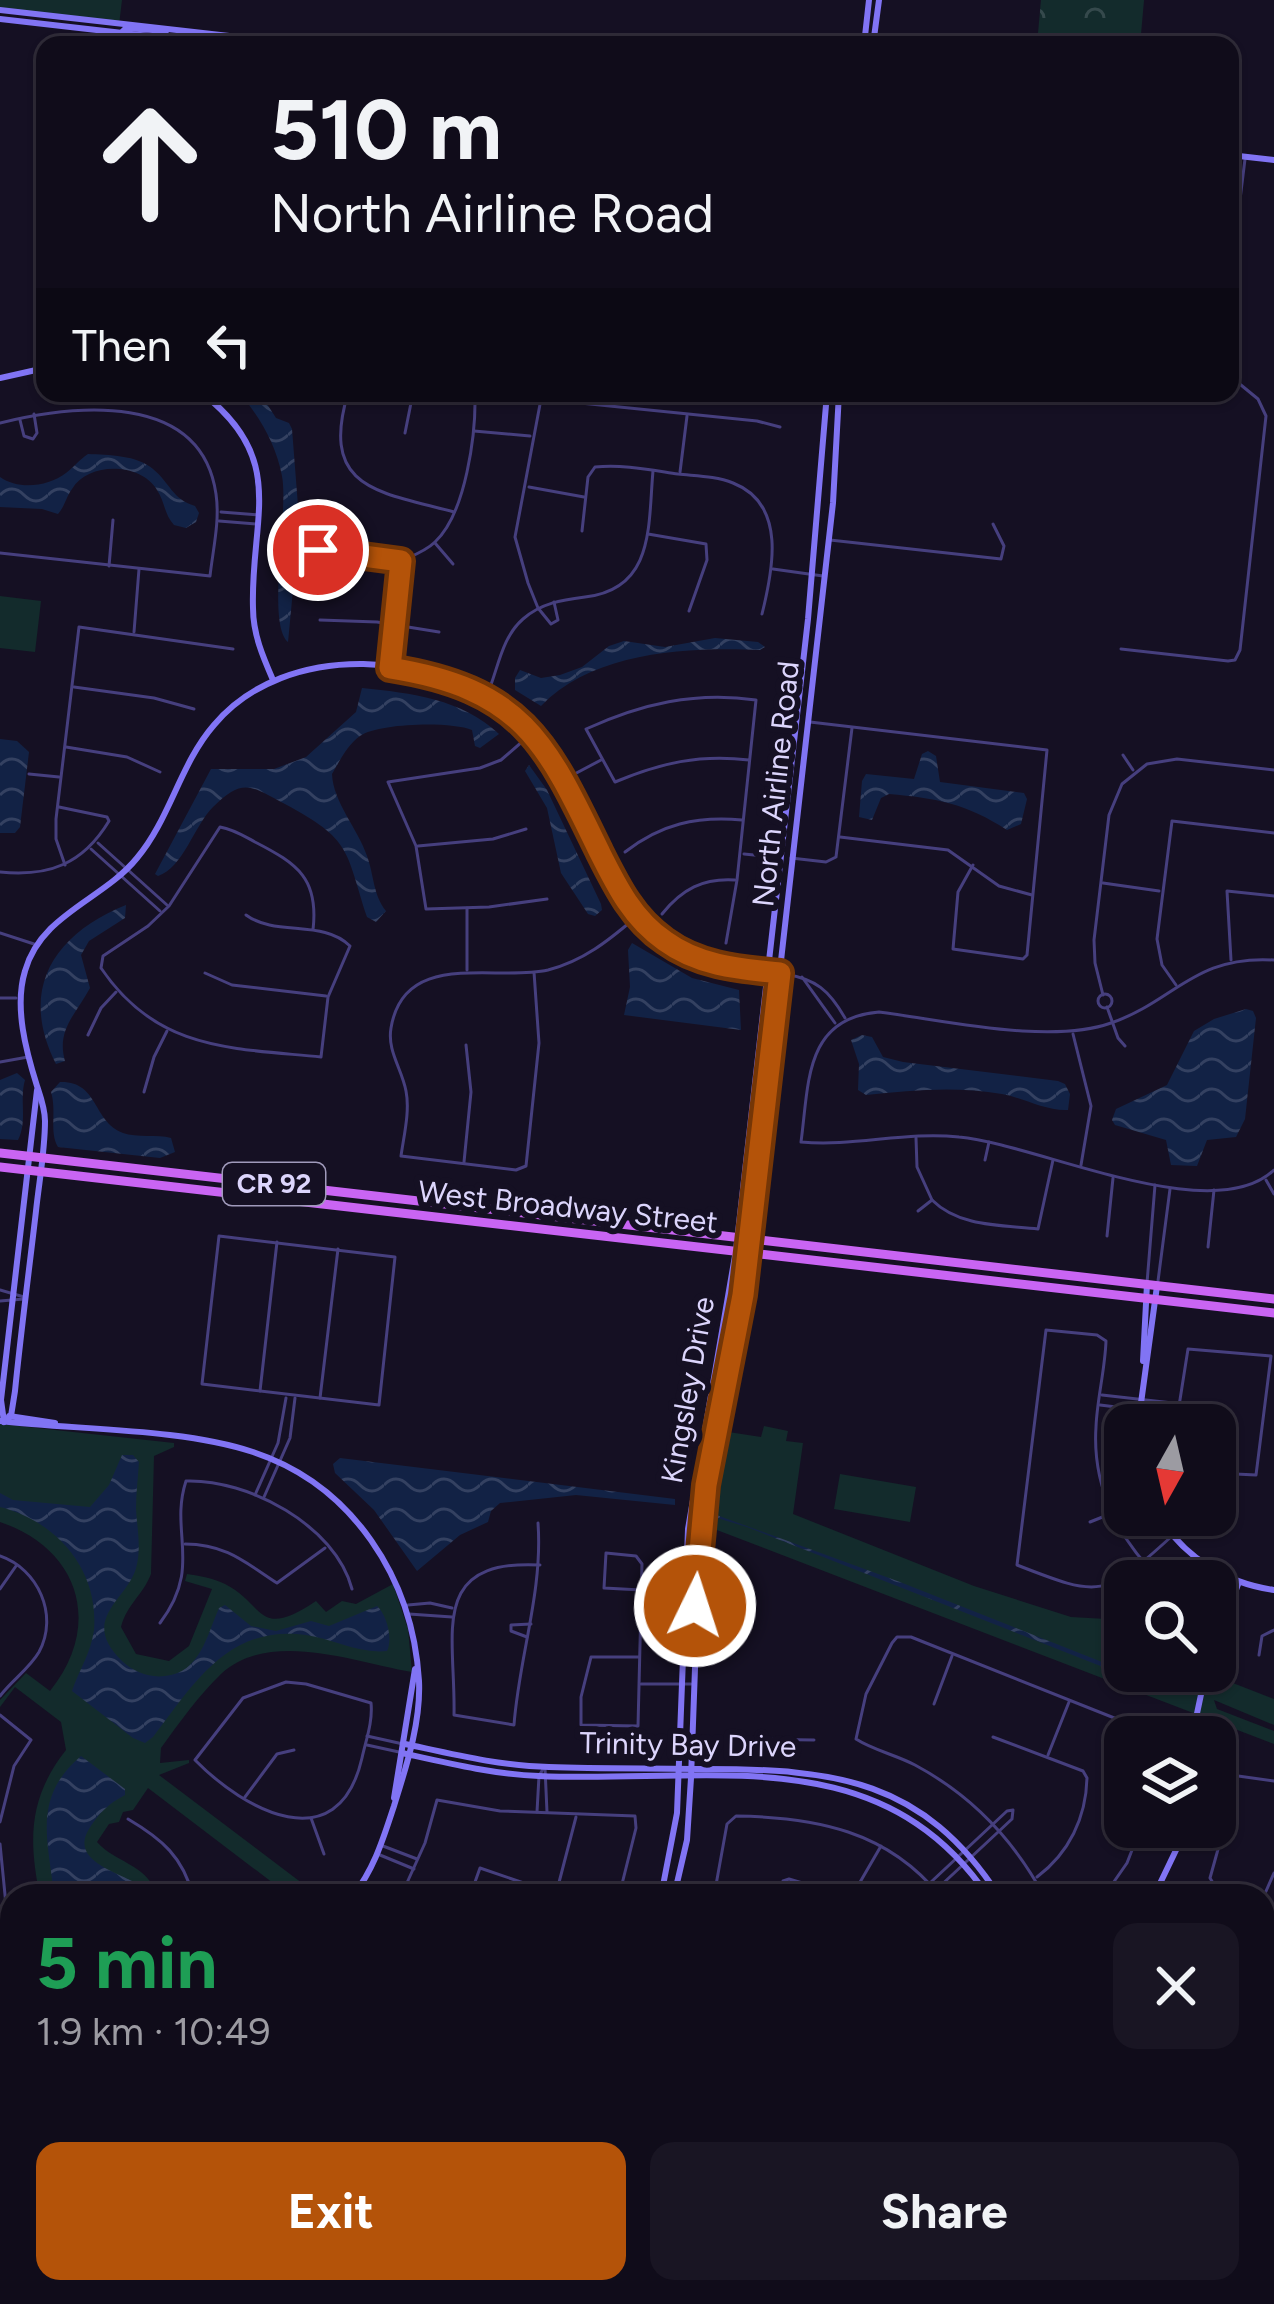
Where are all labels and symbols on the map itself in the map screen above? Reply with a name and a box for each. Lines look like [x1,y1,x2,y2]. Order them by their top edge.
pin [267,499,369,601]
street label: North Airline Road [744,659,807,909]
road number: CR 92 [223,1163,325,1205]
street label: West Broadway Street [417,1172,720,1241]
street label: Kingsley Drive [653,1294,722,1486]
north arrow [1104,1404,1236,1536]
position arrow [632,1543,758,1669]
street label: Trinity Bay Drive [579,1724,797,1765]

